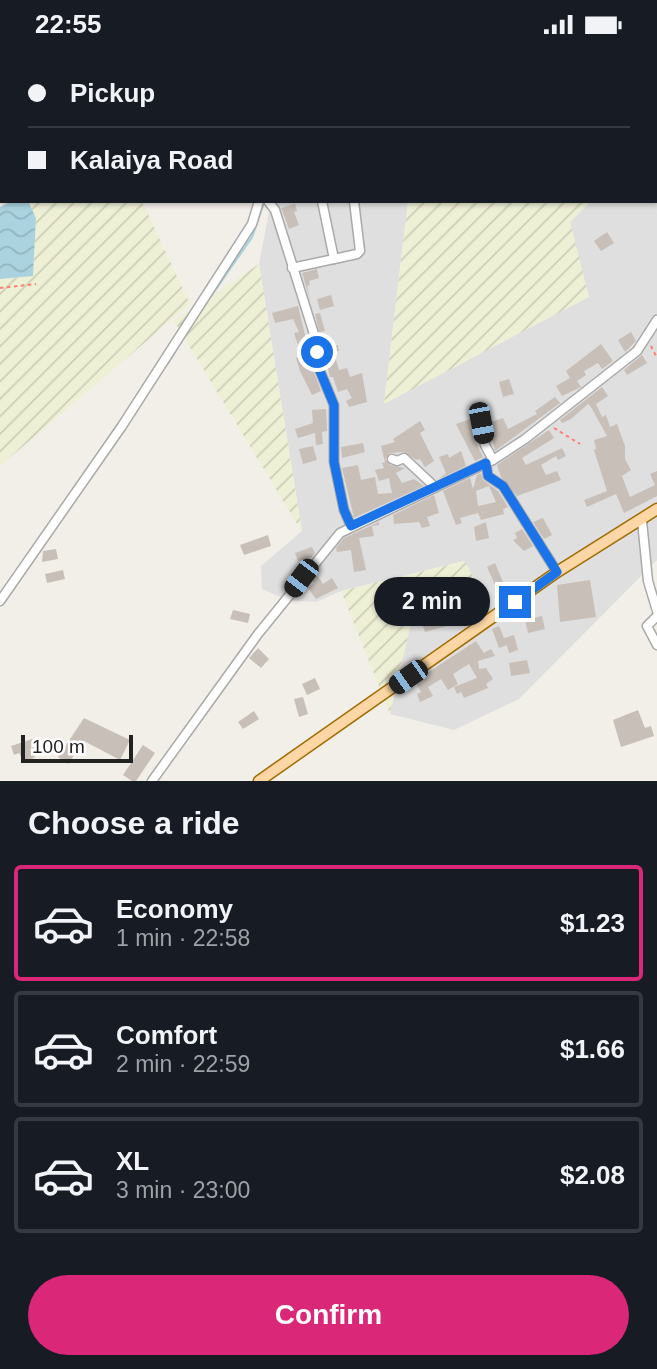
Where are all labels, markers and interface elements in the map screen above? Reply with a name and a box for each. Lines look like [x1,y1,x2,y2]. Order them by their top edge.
text: 22:55 [35,9,102,39]
text: Pickup [70,78,155,108]
text: Kalaiya Road [70,145,233,175]
route start [301,336,333,368]
car [467,400,496,446]
car [280,555,323,601]
callout: 2 min [375,577,490,627]
route end [499,586,531,618]
text: 2 min [402,588,462,614]
car [385,656,432,698]
scale bar [21,732,133,764]
text: 100 m [32,736,85,757]
text: Choose a ride [28,805,240,841]
icon: car [32,892,95,955]
text: Economy [116,894,233,924]
text: $1.23 [560,908,625,938]
text: 1 min · 22:58 [116,925,250,951]
icon: car [32,1018,95,1081]
text: Comfort [116,1020,217,1050]
text: $1.66 [560,1034,625,1064]
text: 2 min · 22:59 [116,1051,250,1077]
icon: car [32,1144,95,1207]
text: XL [116,1146,149,1176]
text: $2.08 [560,1160,625,1190]
text: 3 min · 23:00 [116,1177,250,1203]
button: Confirm [28,1275,629,1355]

